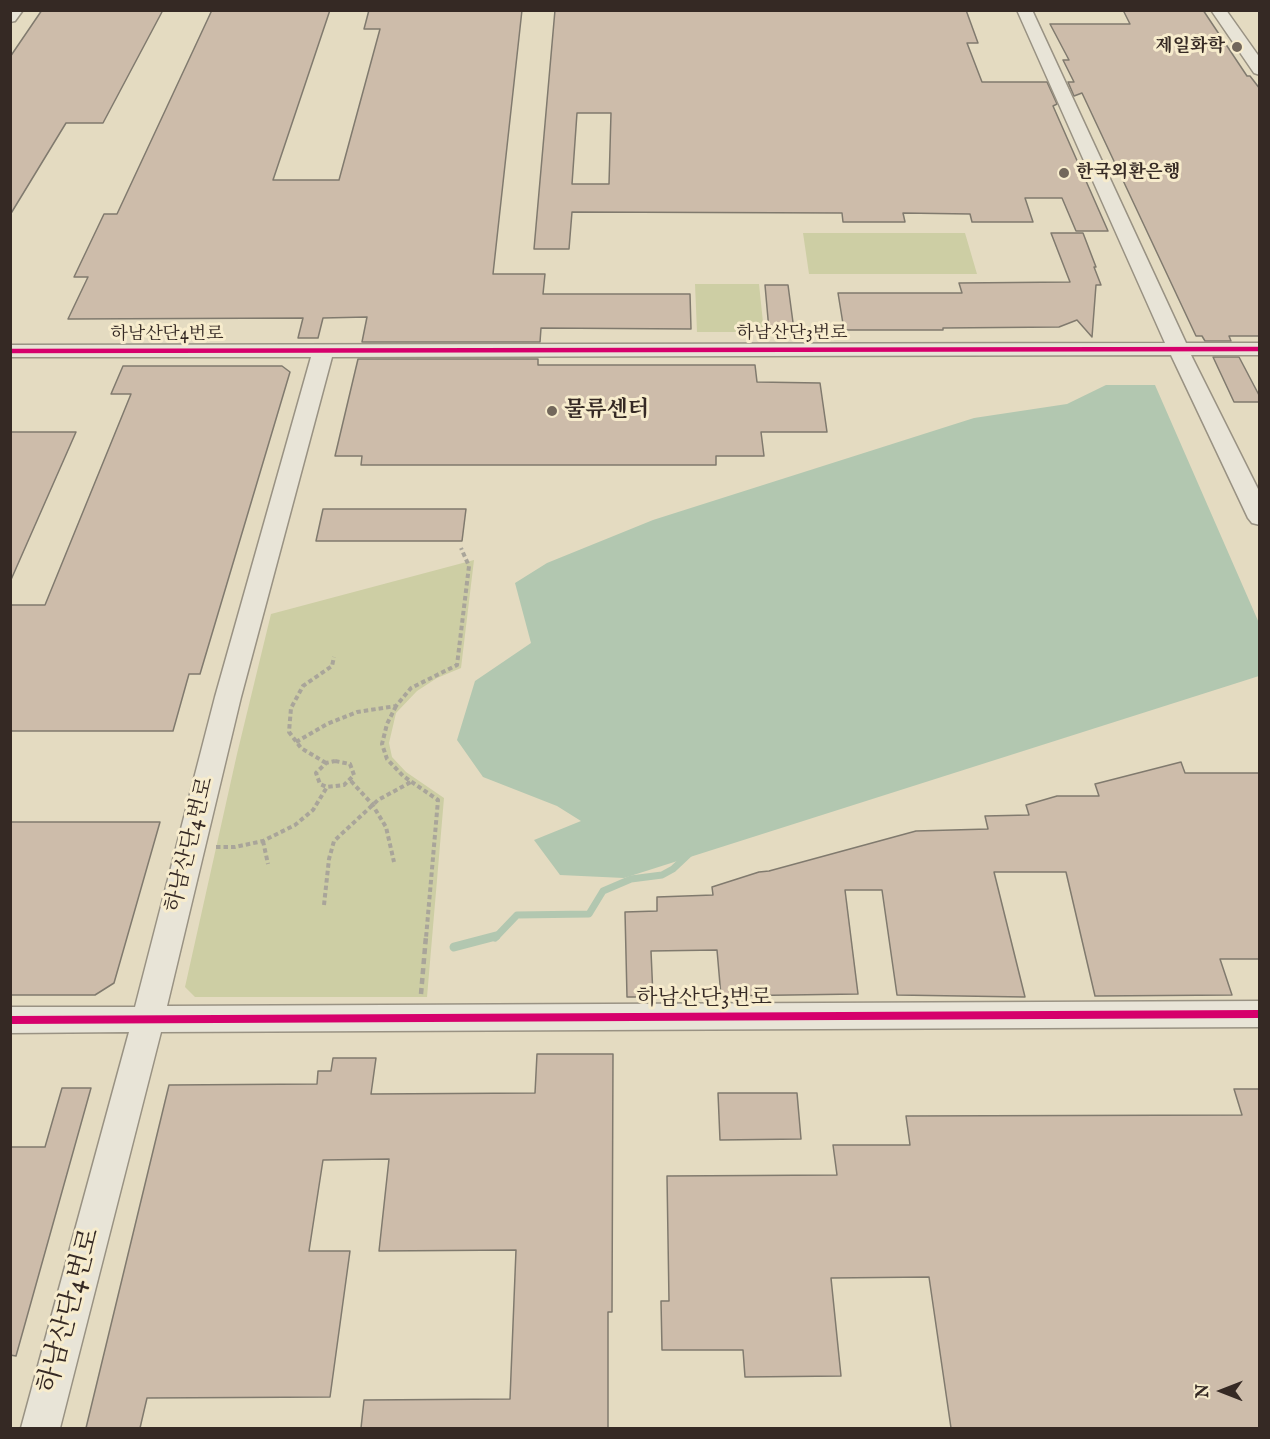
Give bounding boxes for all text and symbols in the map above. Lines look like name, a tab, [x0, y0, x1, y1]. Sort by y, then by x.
place label: 제일화학	[1155, 36, 1225, 58]
marker: 제일화학	[1230, 40, 1244, 54]
place label: 한국외환은행	[1076, 162, 1180, 184]
marker: 한국외환은행	[1057, 166, 1071, 180]
street label: 하남산단3번로	[736, 323, 848, 345]
street label: 하남산단4번로	[110, 324, 224, 346]
place label: 물류센터	[564, 398, 649, 424]
marker: 물류센터	[545, 404, 559, 418]
street label: 하남산단4번로	[161, 775, 221, 915]
street label: 하남산단3번로	[636, 986, 772, 1012]
street label: 하남산단4번로	[33, 1225, 109, 1397]
north arrow	[1192, 1361, 1252, 1421]
text: N	[1194, 1384, 1214, 1398]

